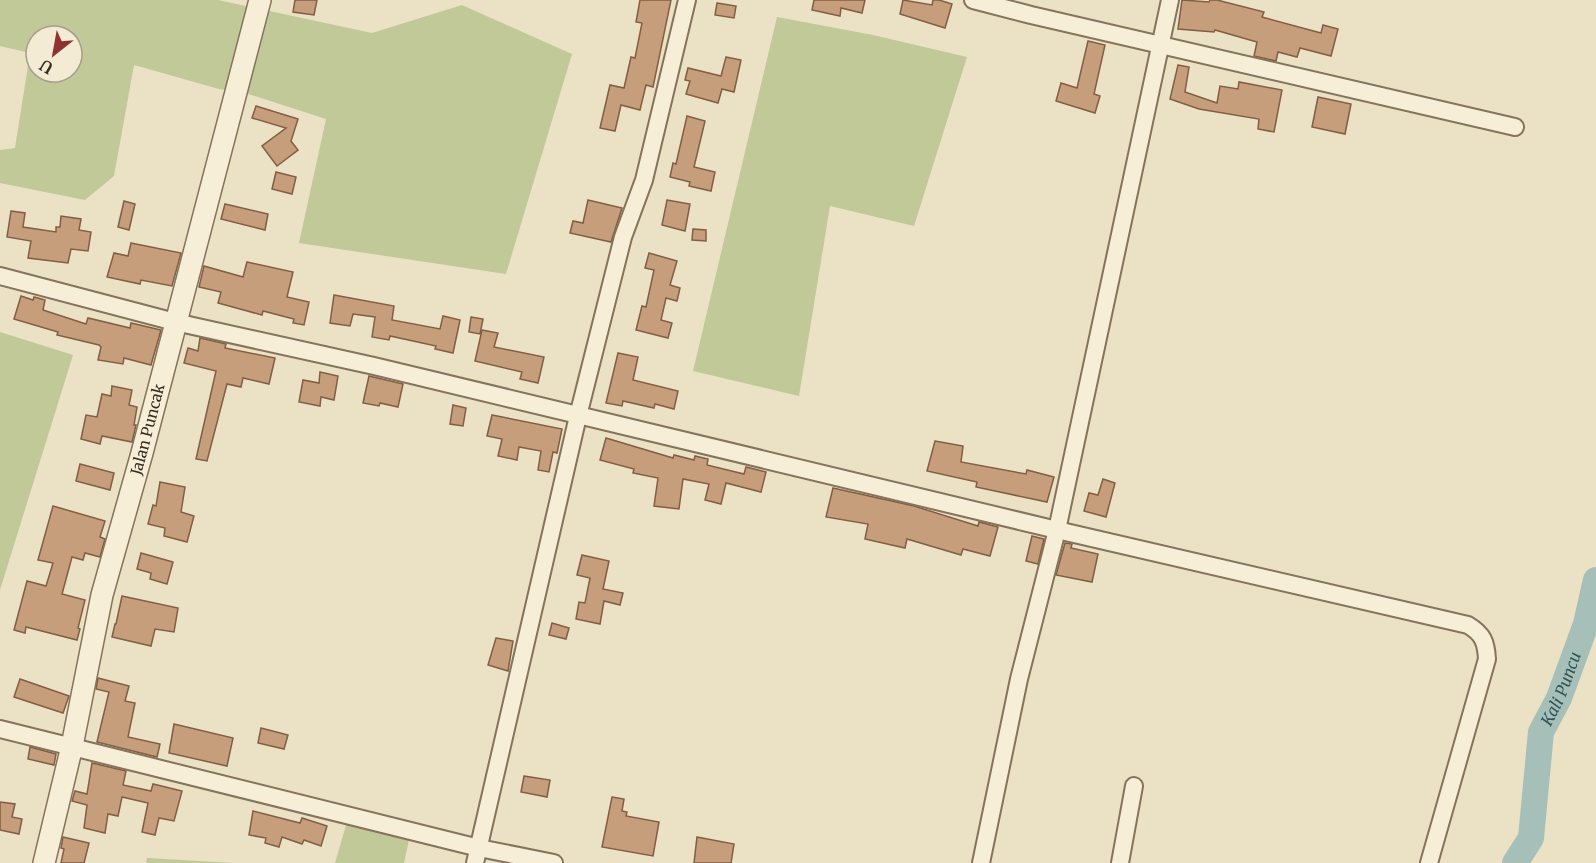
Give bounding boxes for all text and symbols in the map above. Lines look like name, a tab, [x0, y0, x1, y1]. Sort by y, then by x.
north arrow	[24, 24, 84, 84]
text: U	[36, 55, 57, 78]
street label: Jalan Puncak	[126, 381, 169, 478]
water label: Kali Puncu	[1536, 649, 1585, 730]

